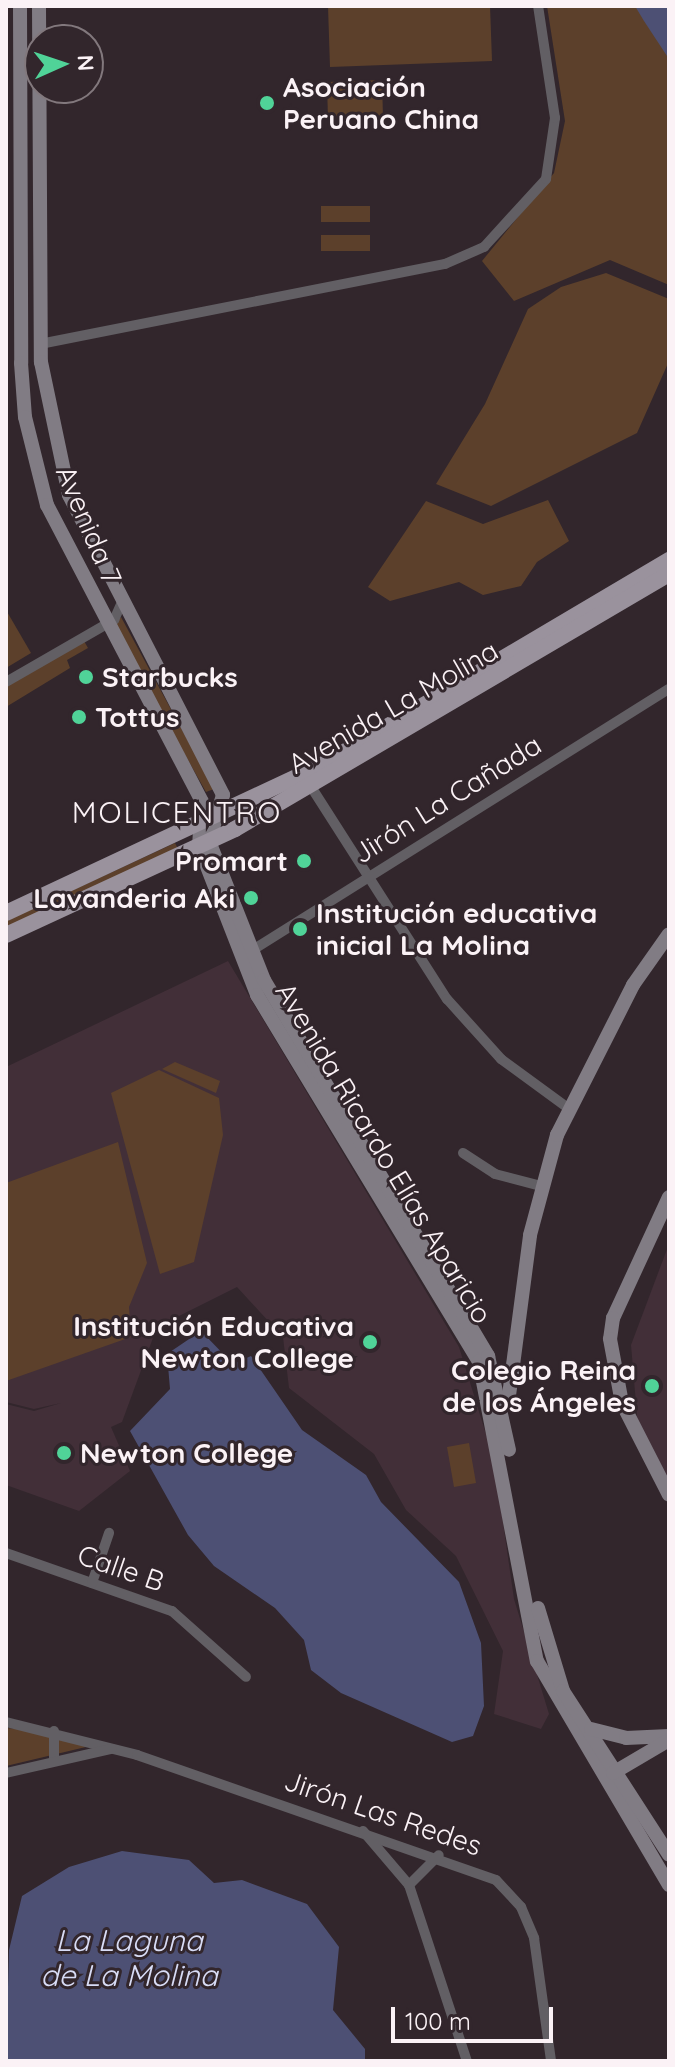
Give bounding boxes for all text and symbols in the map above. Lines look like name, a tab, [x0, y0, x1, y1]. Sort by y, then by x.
north arrow	[24, 24, 104, 104]
text: N	[72, 54, 100, 72]
place label: Asociación Peruano China	[283, 70, 479, 136]
marker: Asociación Peruano China	[258, 94, 276, 112]
street label: Avenida 7	[49, 460, 129, 590]
street label: Avenida La Molina	[282, 633, 504, 781]
place label: Starbucks	[102, 660, 238, 694]
marker: Starbucks	[77, 668, 95, 686]
place label: Tottus	[95, 700, 179, 734]
marker: Tottus	[70, 708, 88, 726]
street label: Jirón La Cañada	[347, 728, 547, 870]
district label: MOLICENTRO	[72, 794, 282, 830]
place label: Promart	[175, 844, 288, 878]
marker: Promart	[295, 852, 313, 870]
place label: Lavanderia Aki	[33, 881, 235, 915]
marker: Lavanderia Aki	[242, 889, 260, 907]
place label: Institución educativa inicial La Molina	[316, 896, 597, 962]
marker: Institución educativa inicial La Molina	[291, 920, 309, 938]
street label: Avenida Ricardo Elías Aparicio	[269, 976, 499, 1330]
place label: Institución Educativa Newton College	[73, 1309, 354, 1375]
marker: Institución Educativa Newton College	[361, 1333, 379, 1351]
place label: Colegio Reina de los Ángeles	[442, 1353, 636, 1419]
marker: Colegio Reina de los Ángeles	[643, 1377, 661, 1395]
place label: Newton College	[80, 1436, 293, 1470]
marker: Newton College	[55, 1444, 73, 1462]
street label: Calle B	[73, 1538, 169, 1598]
street label: Jirón Las Redes	[280, 1763, 486, 1863]
water label: La Laguna de La Molina	[40, 1922, 218, 1992]
scale bar	[395, 1991, 557, 2041]
text: 100 m	[405, 2006, 471, 2036]

